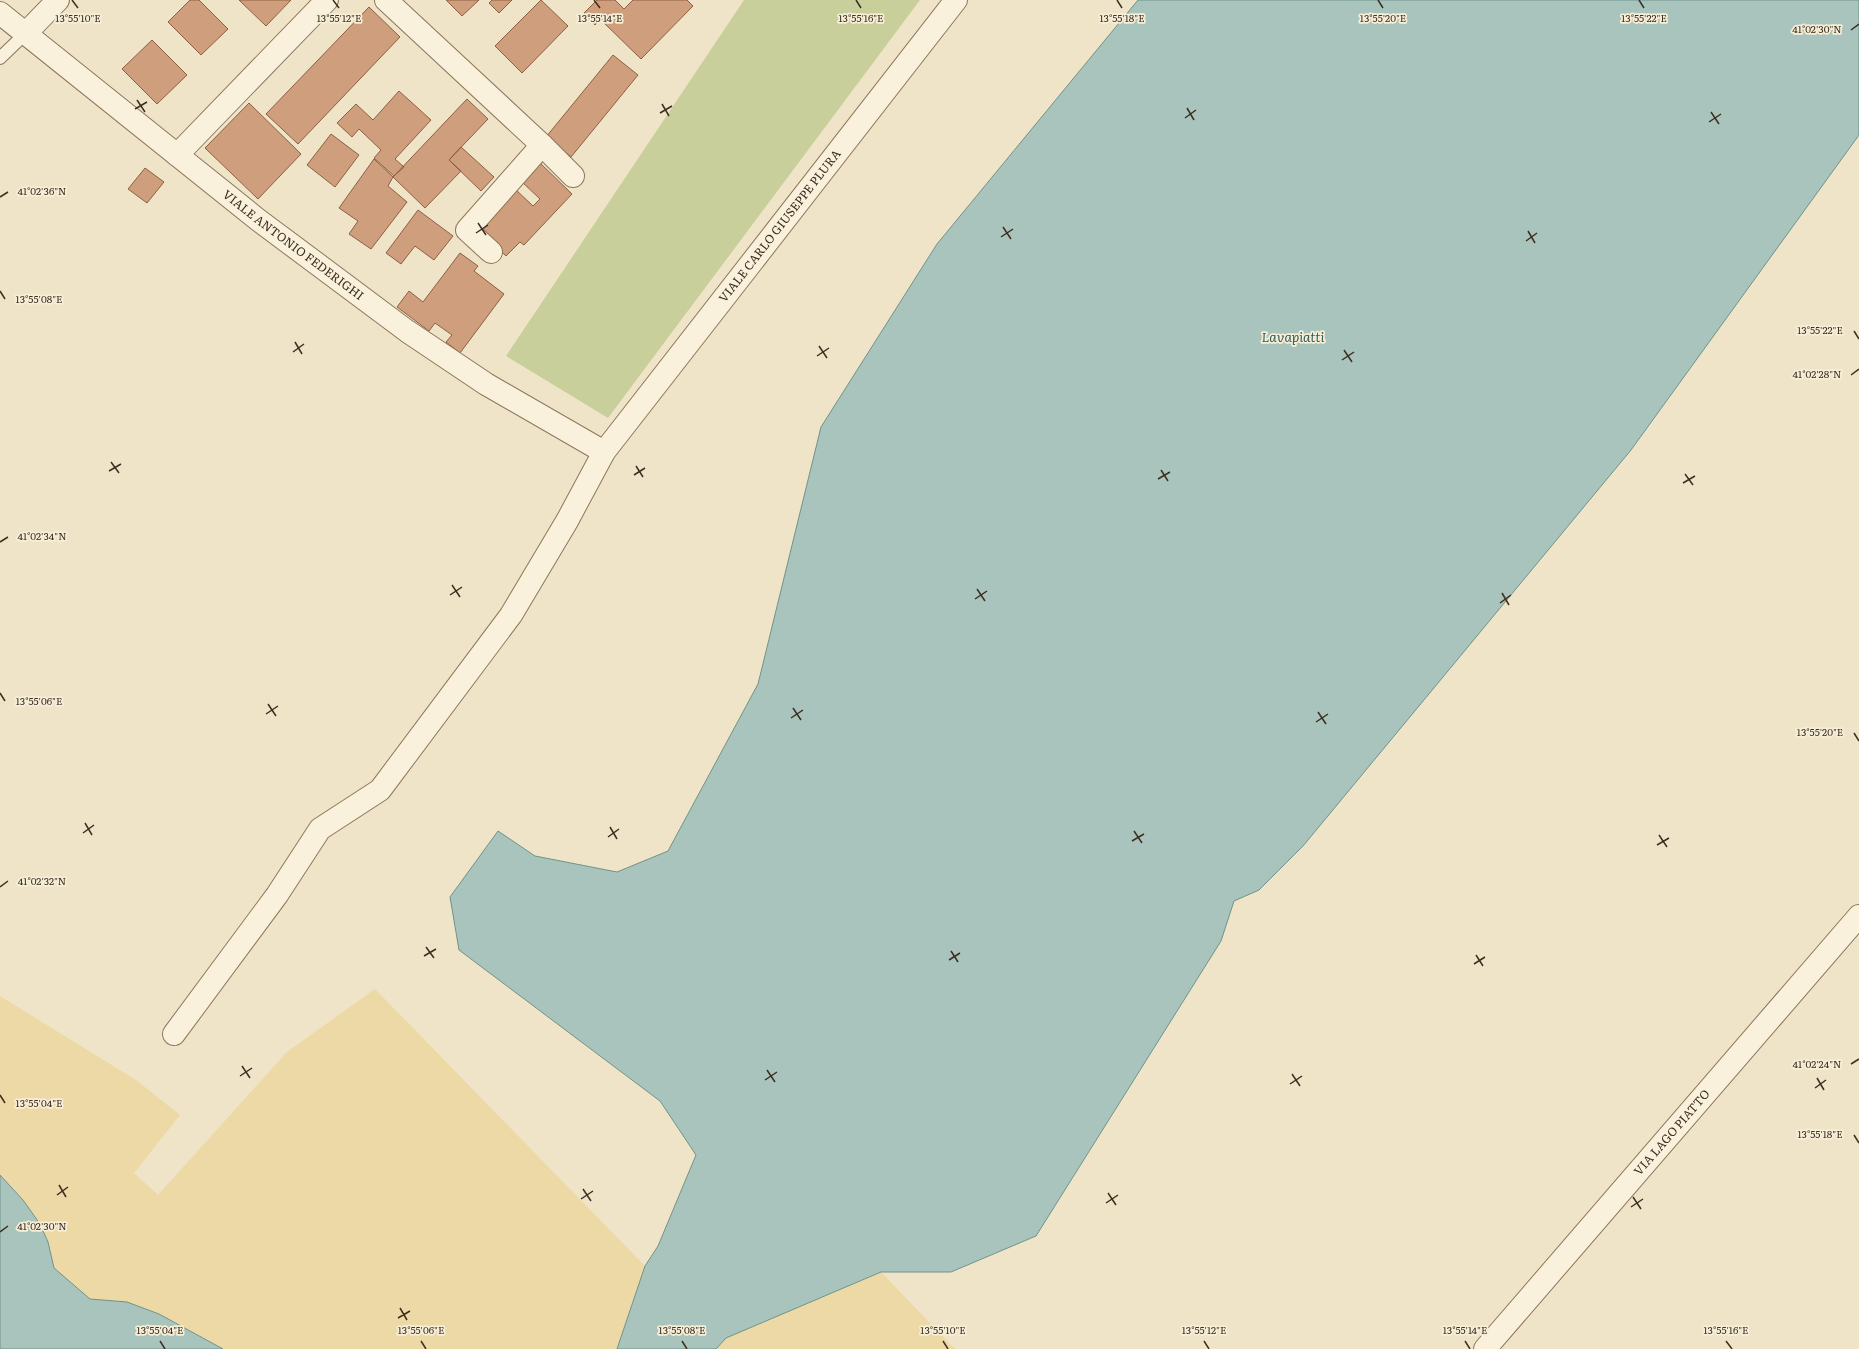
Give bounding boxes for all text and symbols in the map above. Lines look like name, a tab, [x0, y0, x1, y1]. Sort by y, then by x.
text: 13°55'10"E	[55, 10, 101, 25]
text: 13°55'12"E	[317, 10, 361, 25]
text: 13°55'14"E	[578, 10, 622, 25]
text: 13°55'16"E	[839, 10, 883, 25]
text: 13°55'18"E	[1099, 10, 1145, 25]
text: 13°55'20"E	[1360, 10, 1406, 25]
text: 13°55'22"E	[1621, 10, 1667, 25]
text: 41°02'30"N	[1792, 21, 1842, 36]
street label: VIALE CARLO GIUSEPPE PLURA	[714, 145, 845, 306]
text: 41°02'36"N	[18, 183, 66, 198]
street label: VIALE ANTONIO FEDERIGHI	[219, 185, 368, 304]
text: 13°55'08"E	[16, 291, 62, 306]
text: 13°55'22"E	[1797, 322, 1843, 337]
water label: Lavapiatti	[1262, 327, 1324, 346]
text: 41°02'28"N	[1793, 366, 1841, 381]
text: 41°02'34"N	[17, 528, 67, 543]
text: 13°55'06"E	[16, 693, 62, 708]
text: 13°55'20"E	[1797, 724, 1843, 739]
text: 41°02'32"N	[18, 873, 66, 888]
text: 41°02'24"N	[1793, 1056, 1841, 1071]
street label: VIA LAGO PIATTO	[1629, 1085, 1713, 1179]
text: 13°55'04"E	[16, 1095, 62, 1110]
text: 13°55'18"E	[1797, 1126, 1843, 1141]
text: 41°02'30"N	[17, 1218, 67, 1233]
text: 13°55'04"E	[137, 1322, 183, 1337]
text: 13°55'06"E	[398, 1322, 444, 1337]
text: 13°55'08"E	[659, 1322, 705, 1337]
text: 13°55'10"E	[920, 1322, 966, 1337]
text: 13°55'12"E	[1182, 1322, 1226, 1337]
text: 13°55'14"E	[1443, 1322, 1487, 1337]
text: 13°55'16"E	[1704, 1322, 1748, 1337]

